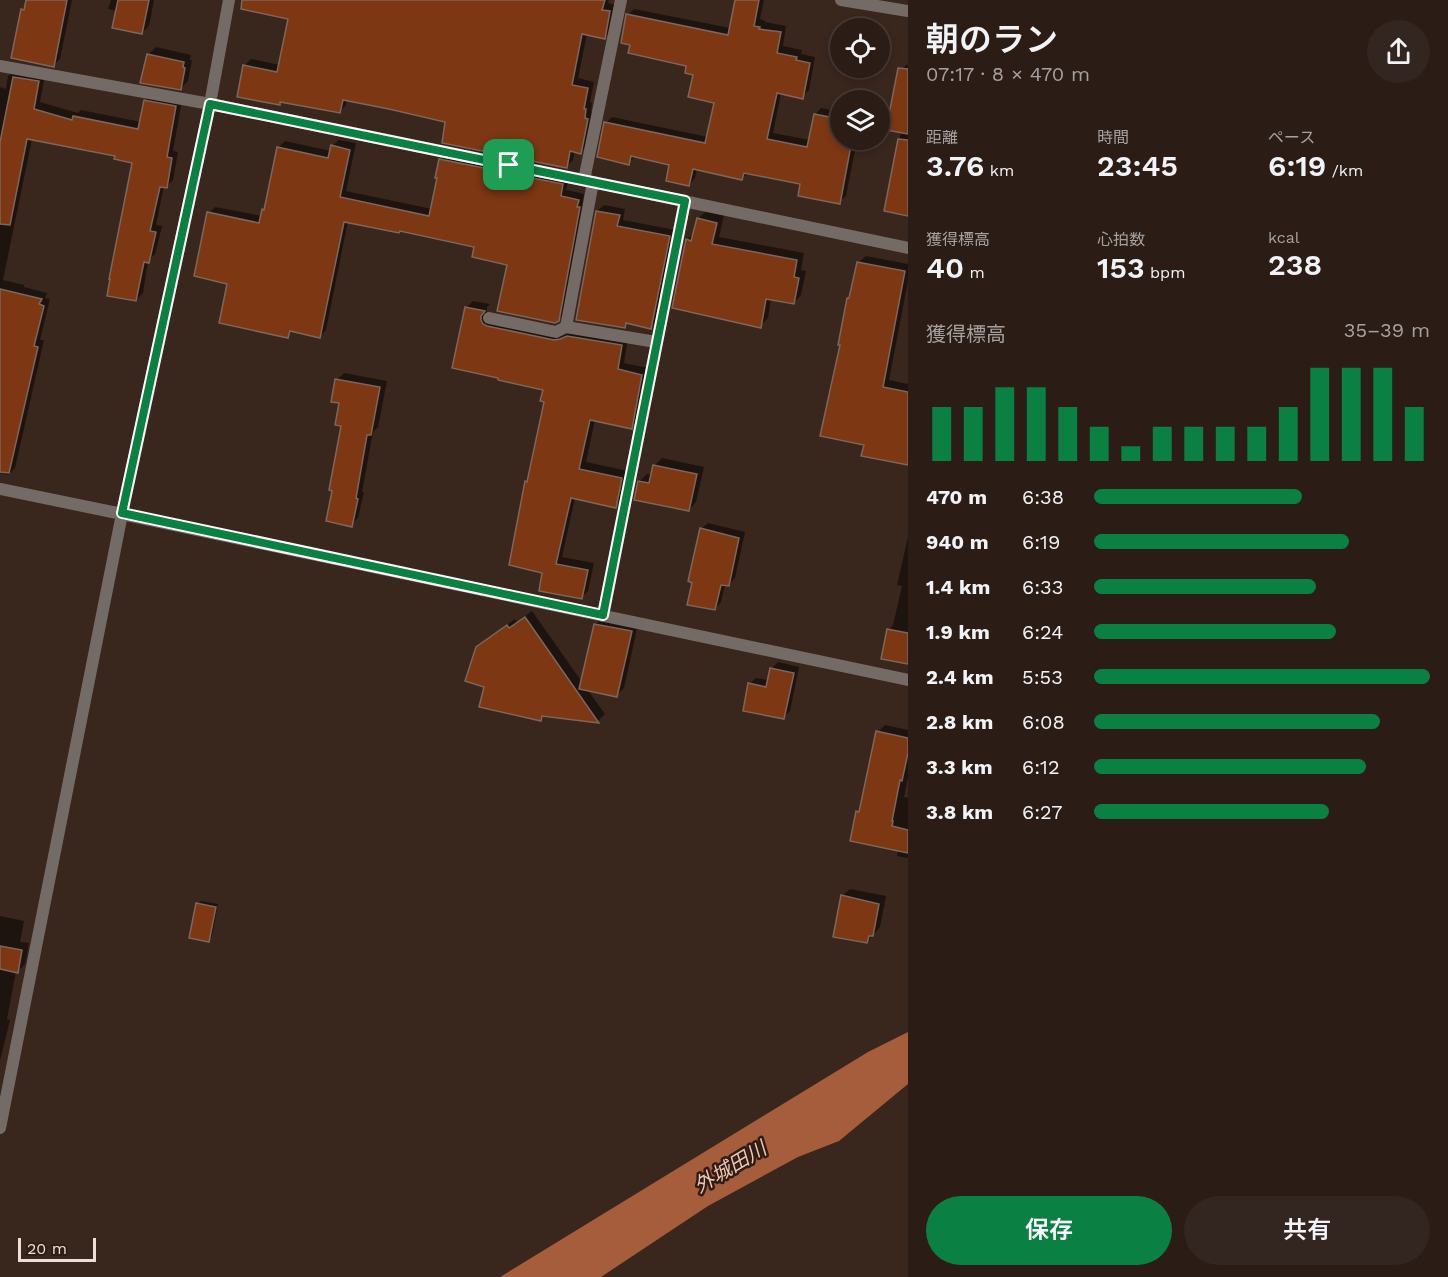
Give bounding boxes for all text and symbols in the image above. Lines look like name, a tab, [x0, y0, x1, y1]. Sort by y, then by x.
map controls	[830, 18, 890, 150]
button: locate	[830, 18, 890, 78]
text: 朝のラン	[926, 20, 1058, 59]
button: share	[1367, 20, 1430, 83]
text: 07:17 · 8 × 470 m	[926, 62, 1090, 86]
button: layers	[830, 90, 890, 150]
text: 距離	[926, 128, 958, 147]
text: 時間	[1097, 128, 1129, 147]
text: ペース	[1268, 128, 1315, 147]
pin	[483, 139, 534, 190]
icon: arrive	[492, 148, 525, 181]
text: 3.76	[926, 148, 984, 183]
text: 23:45	[1097, 148, 1178, 183]
text: 6:19	[1268, 148, 1326, 183]
text: km	[984, 161, 1014, 180]
text: /km	[1326, 161, 1363, 180]
text: kcal	[1268, 228, 1300, 247]
text: 獲得標高	[926, 230, 990, 249]
text: 心拍数	[1097, 230, 1145, 249]
text: 238	[1268, 247, 1322, 282]
text: 40	[926, 250, 964, 285]
text: 153	[1097, 250, 1145, 285]
text: m	[964, 263, 985, 282]
text: bpm	[1145, 263, 1185, 282]
text: 35–39 m	[1344, 318, 1430, 342]
text: 獲得標高	[926, 322, 1006, 346]
text: 470 m	[926, 485, 987, 509]
text: 6:38	[1022, 485, 1064, 509]
text: 940 m	[926, 530, 989, 554]
text: 6:19	[1022, 530, 1060, 554]
text: 1.4 km	[926, 575, 990, 599]
text: 6:33	[1022, 575, 1063, 599]
text: 1.9 km	[926, 620, 990, 644]
text: 6:24	[1022, 620, 1063, 644]
text: 2.4 km	[926, 665, 994, 689]
text: 5:53	[1022, 665, 1063, 689]
text: 2.8 km	[926, 710, 993, 734]
text: 6:08	[1022, 710, 1065, 734]
text: 3.3 km	[926, 755, 993, 779]
text: 6:12	[1022, 755, 1060, 779]
text: 3.8 km	[926, 800, 993, 824]
text: 6:27	[1022, 800, 1063, 824]
water label: 外城田川	[690, 1135, 772, 1198]
button: 保存	[926, 1196, 1172, 1265]
button: 共有	[1184, 1196, 1430, 1265]
scale bar	[18, 1235, 96, 1262]
text: 20 m	[27, 1239, 67, 1258]

